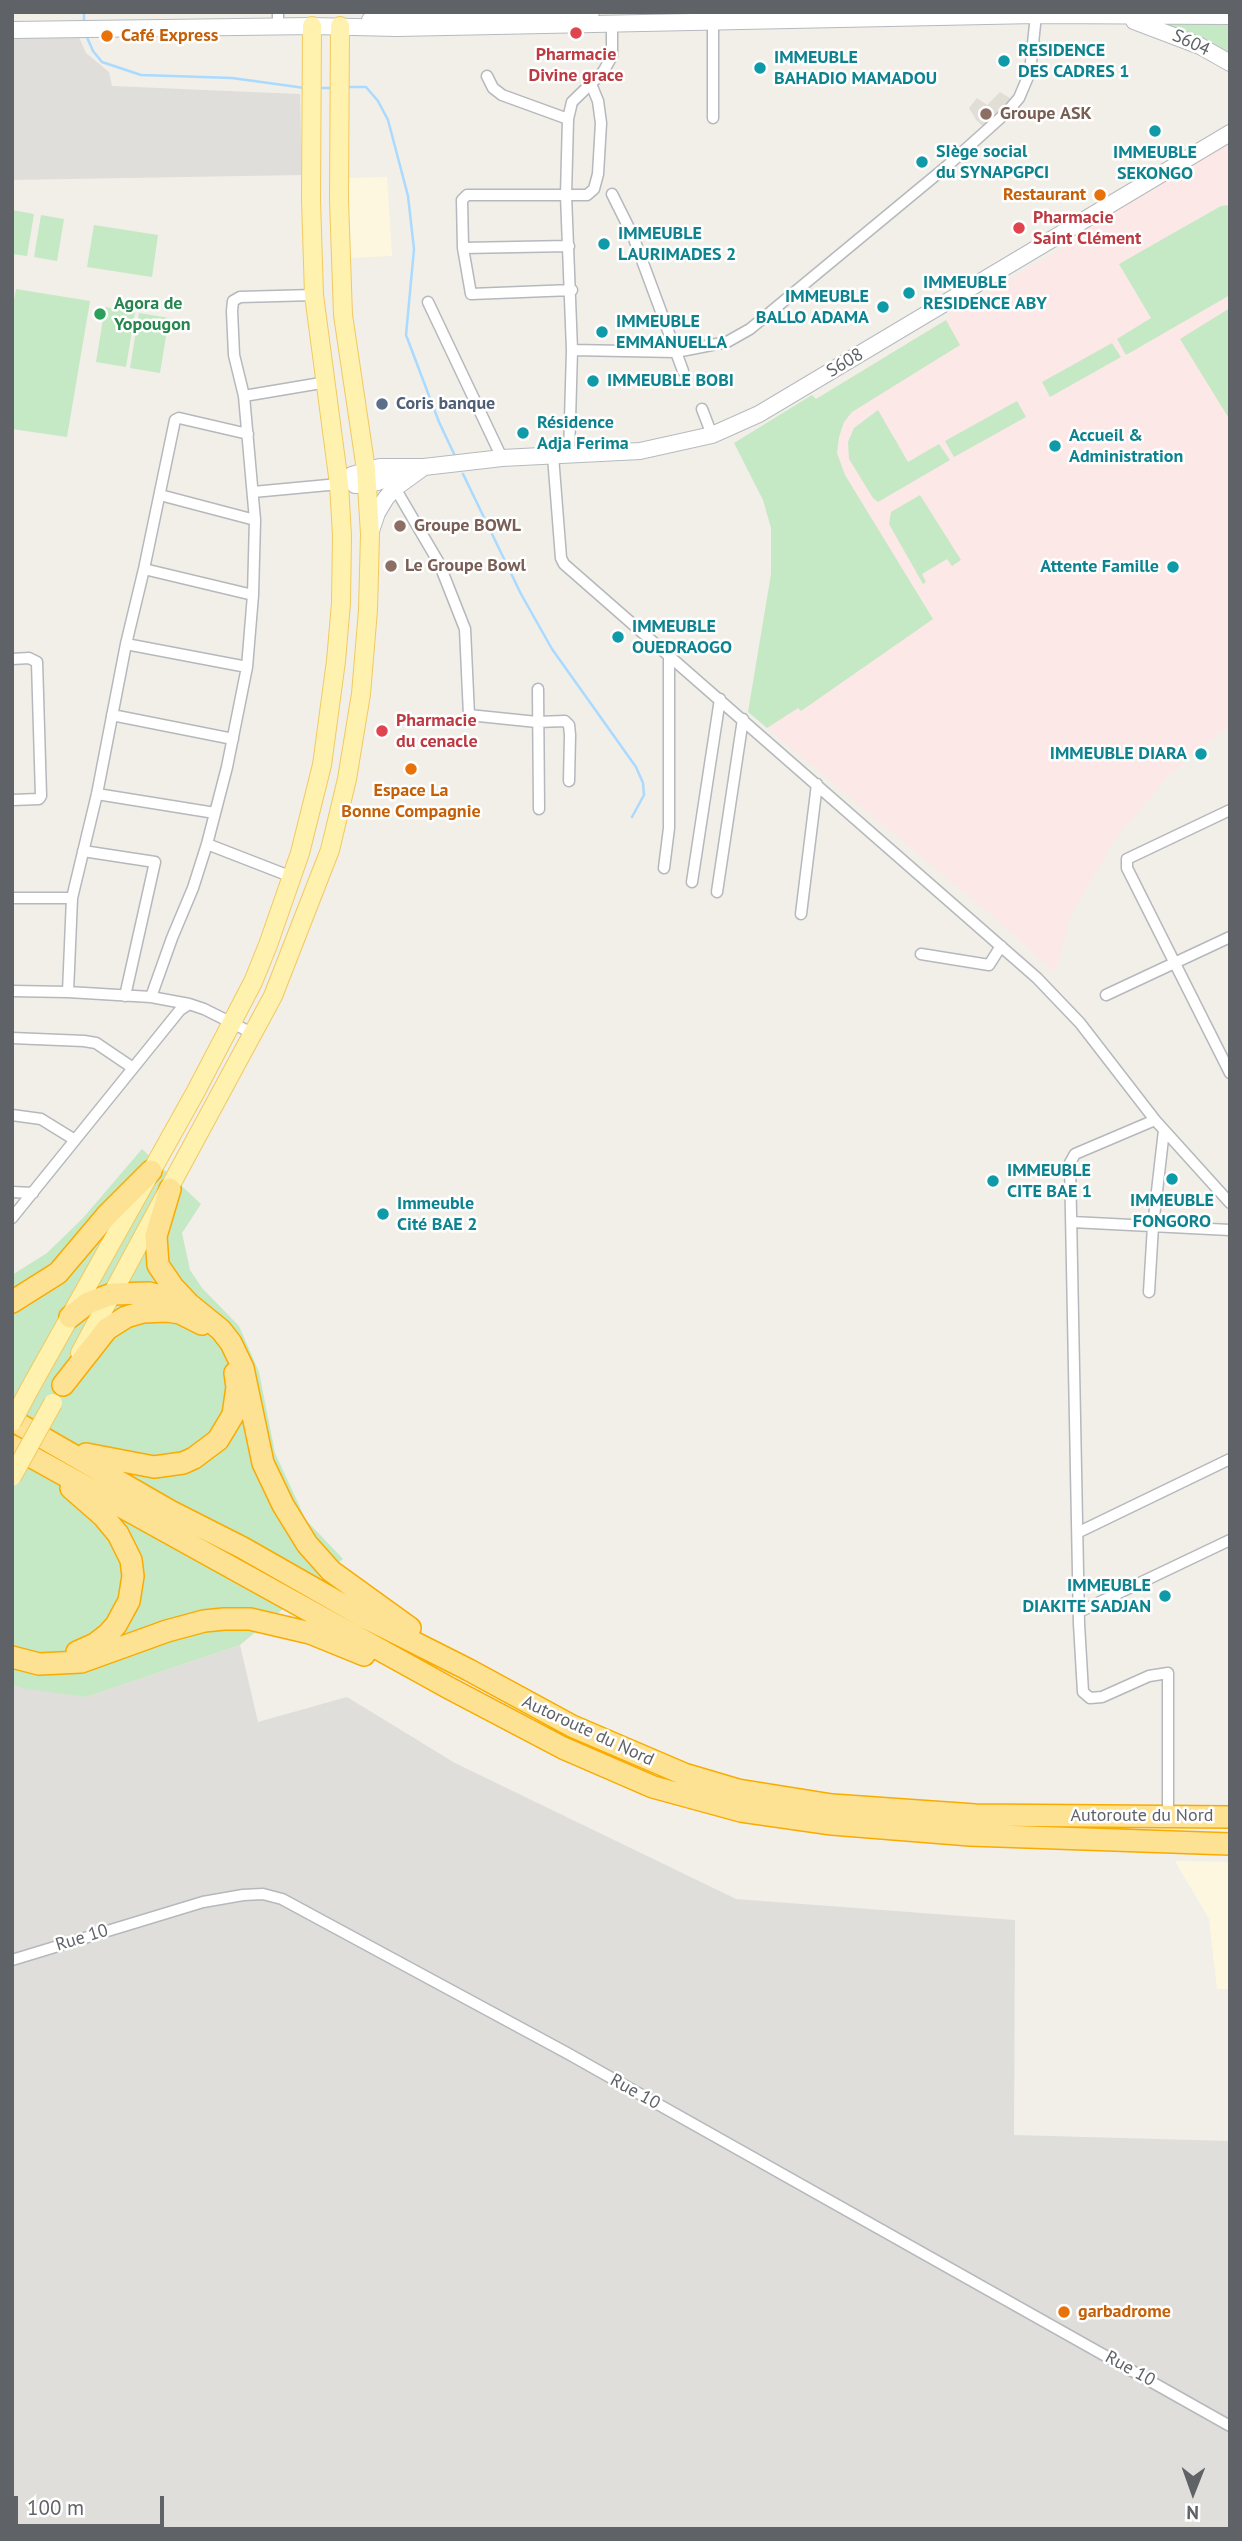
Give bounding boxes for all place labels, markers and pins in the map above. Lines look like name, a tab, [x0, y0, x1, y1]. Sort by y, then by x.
place label: Café Express	[121, 25, 218, 47]
marker: Pharmacie Divine grace	[568, 25, 584, 41]
marker: Café Express	[99, 28, 115, 44]
place label: RESIDENCE DES CADRES 1	[1018, 40, 1129, 82]
place label: Pharmacie Divine grace	[529, 44, 623, 86]
place label: IMMEUBLE BAHADIO MAMADOU	[774, 47, 937, 90]
marker: RESIDENCE DES CADRES 1	[996, 53, 1012, 69]
marker: IMMEUBLE BAHADIO MAMADOU	[752, 60, 768, 76]
place label: Groupe ASK	[1000, 103, 1092, 125]
marker: Groupe ASK	[978, 106, 994, 122]
marker: IMMEUBLE SEKONGO	[1147, 123, 1163, 139]
place label: SIège social du SYNAPGPCI	[936, 141, 1049, 184]
place label: IMMEUBLE SEKONGO	[1113, 142, 1197, 184]
marker: SIège social du SYNAPGPCI	[914, 154, 930, 170]
place label: Restaurant	[1003, 184, 1086, 206]
marker: Restaurant	[1092, 187, 1108, 203]
place label: Pharmacie Saint Clément	[1033, 207, 1141, 249]
marker: Pharmacie Saint Clément	[1011, 220, 1027, 236]
place label: IMMEUBLE LAURIMADES 2	[618, 223, 736, 266]
marker: IMMEUBLE LAURIMADES 2	[596, 236, 612, 252]
place label: IMMEUBLE RESIDENCE ABY	[923, 272, 1047, 314]
marker: IMMEUBLE RESIDENCE ABY	[901, 285, 917, 301]
place label: IMMEUBLE BALLO ADAMA	[756, 286, 869, 328]
place label: Agora de Yopougon	[114, 293, 191, 336]
marker: IMMEUBLE BALLO ADAMA	[875, 299, 891, 315]
marker: Agora de Yopougon	[92, 306, 108, 322]
place label: IMMEUBLE EMMANUELLA	[616, 311, 727, 354]
marker: IMMEUBLE EMMANUELLA	[594, 324, 610, 340]
place label: IMMEUBLE BOBI	[607, 370, 734, 392]
marker: IMMEUBLE BOBI	[585, 373, 601, 389]
place label: Coris banque	[396, 393, 495, 415]
marker: Coris banque	[374, 396, 390, 412]
place label: Résidence Adja Ferima	[537, 412, 629, 454]
marker: Résidence Adja Ferima	[515, 425, 531, 441]
place label: Accueil & Administration	[1069, 425, 1183, 467]
marker: Accueil & Administration	[1047, 438, 1063, 454]
place label: Groupe BOWL	[414, 515, 521, 537]
marker: Groupe BOWL	[392, 518, 408, 534]
place label: Le Groupe Bowl	[405, 555, 526, 577]
place label: Attente Famille	[1040, 556, 1159, 578]
marker: Le Groupe Bowl	[383, 558, 399, 574]
marker: Attente Famille	[1165, 559, 1181, 575]
place label: IMMEUBLE OUEDRAOGO	[632, 616, 732, 658]
marker: IMMEUBLE OUEDRAOGO	[610, 629, 626, 645]
place label: Pharmacie du cenacle	[396, 710, 478, 752]
marker: Pharmacie du cenacle	[374, 723, 390, 739]
place label: IMMEUBLE DIARA	[1050, 743, 1187, 765]
marker: IMMEUBLE DIARA	[1193, 746, 1209, 762]
marker: Espace La Bonne Compagnie	[403, 761, 419, 777]
place label: Espace La Bonne Compagnie	[341, 780, 481, 822]
place label: IMMEUBLE CITE BAE 1	[1007, 1160, 1092, 1202]
marker: IMMEUBLE FONGORO	[1164, 1171, 1180, 1187]
marker: IMMEUBLE CITE BAE 1	[985, 1173, 1001, 1189]
place label: IMMEUBLE FONGORO	[1130, 1190, 1214, 1232]
place label: Immeuble Cité BAE 2	[397, 1193, 477, 1236]
marker: Immeuble Cité BAE 2	[375, 1206, 391, 1222]
place label: IMMEUBLE DIAKITE SADJAN	[1022, 1575, 1151, 1618]
marker: IMMEUBLE DIAKITE SADJAN	[1157, 1588, 1173, 1604]
place label: garbadrome	[1078, 2301, 1171, 2323]
marker: garbadrome	[1056, 2304, 1072, 2320]

